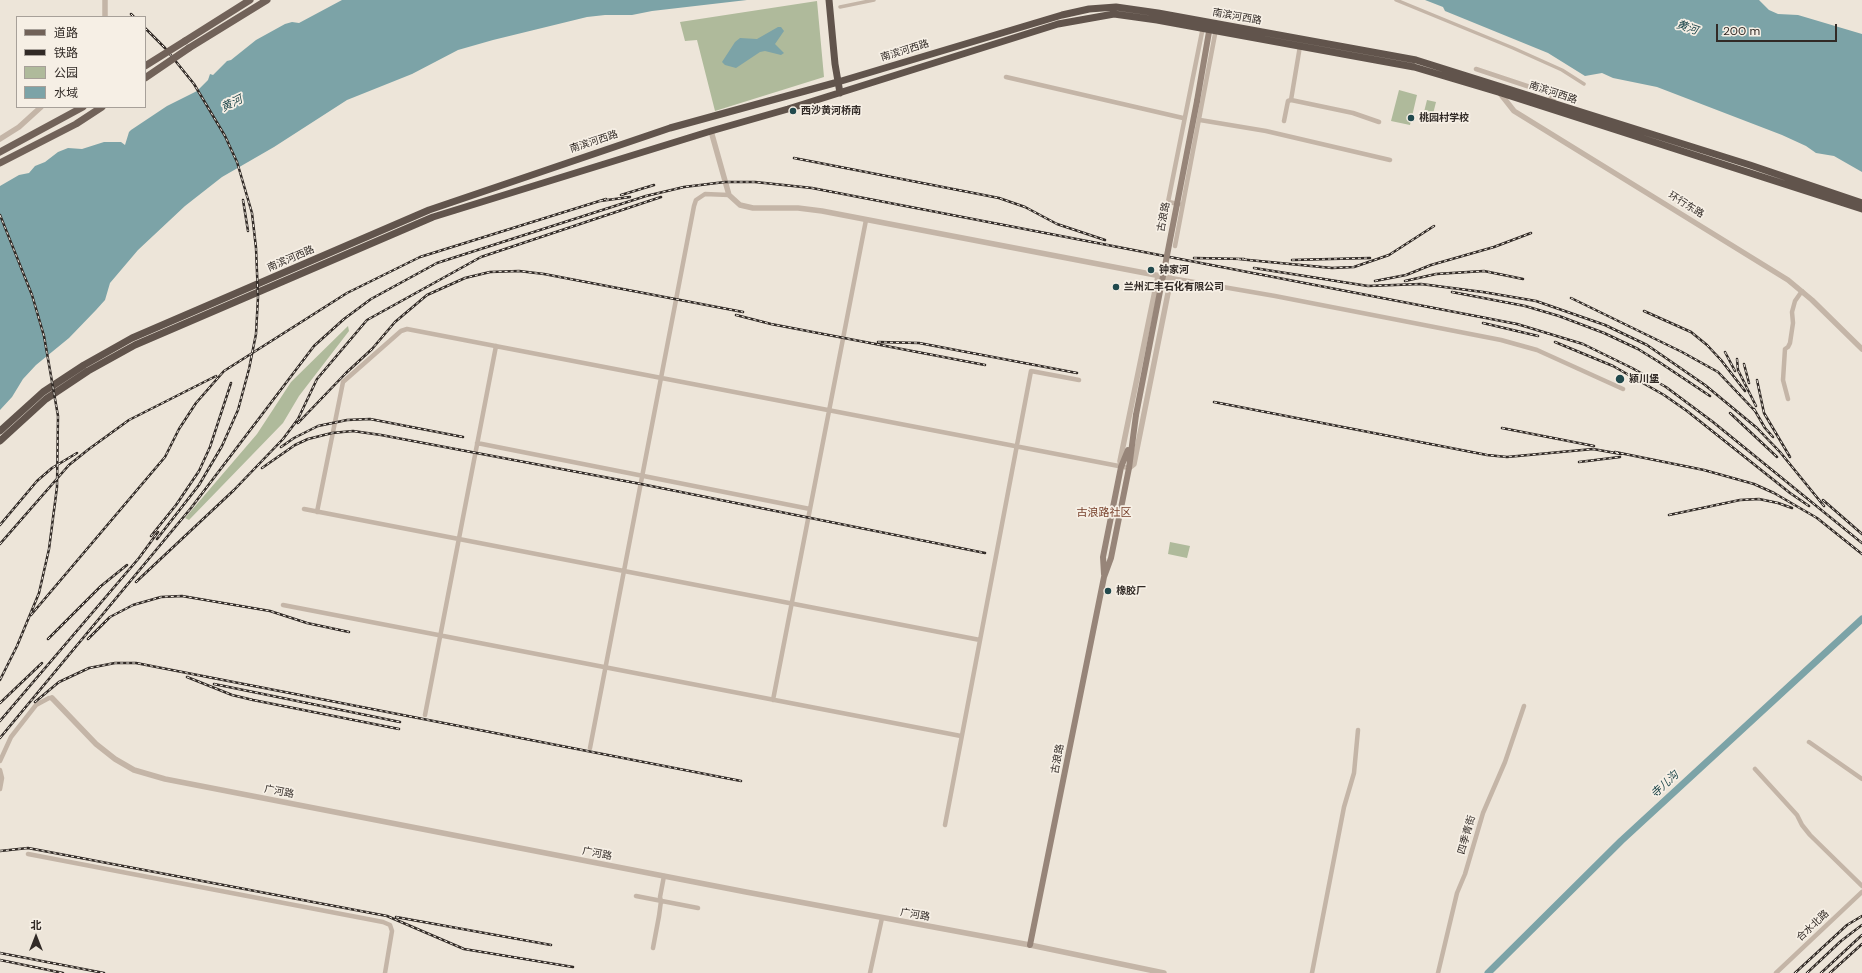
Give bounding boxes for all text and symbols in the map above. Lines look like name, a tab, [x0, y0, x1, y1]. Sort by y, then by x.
street label: 南滨河西路	[1211, 7, 1263, 27]
legend	[16, 16, 146, 108]
scale bar	[1718, 16, 1839, 42]
water label: 黄河	[1674, 18, 1700, 38]
text: 200 m	[1723, 23, 1760, 39]
text: 道路	[54, 25, 78, 41]
street label: 南滨河西路	[879, 38, 931, 64]
text: 铁路	[54, 45, 78, 61]
text: 公园	[54, 65, 78, 81]
street label: 南滨河西路	[1527, 80, 1579, 106]
text: 水域	[54, 85, 78, 101]
water label: 黄河	[219, 93, 245, 115]
place label: 西沙黄河桥南	[801, 105, 861, 117]
marker: 西沙黄河桥南	[788, 106, 798, 116]
place label: 桃园村学校	[1419, 112, 1469, 124]
marker: 桃园村学校	[1406, 113, 1416, 123]
street label: 南滨河西路	[568, 129, 620, 155]
street label: 环行东路	[1666, 189, 1706, 221]
street label: 古浪路	[1155, 201, 1173, 233]
street label: 南滨河西路	[266, 244, 316, 274]
place label: 钟家河	[1159, 264, 1189, 276]
marker: 钟家河	[1146, 265, 1156, 275]
place label: 兰州汇丰石化有限公司	[1124, 281, 1224, 293]
marker: 兰州汇丰石化有限公司	[1111, 282, 1121, 292]
marker: 颍川堡	[1614, 373, 1626, 385]
place label: 颍川堡	[1629, 373, 1659, 385]
district label: 古浪路社区	[1077, 506, 1131, 520]
place label: 橡胶厂	[1116, 585, 1146, 597]
marker: 橡胶厂	[1103, 586, 1113, 596]
street label: 古浪路	[1049, 743, 1067, 775]
water label: 寺儿沟	[1648, 769, 1682, 801]
street label: 广河路	[263, 783, 295, 801]
street label: 四季青街	[1456, 814, 1478, 856]
street label: 广河路	[581, 845, 613, 863]
street label: 广河路	[899, 906, 931, 924]
street label: 合水北路	[1794, 908, 1832, 944]
north arrow	[16, 917, 56, 957]
text: 北	[31, 918, 42, 932]

